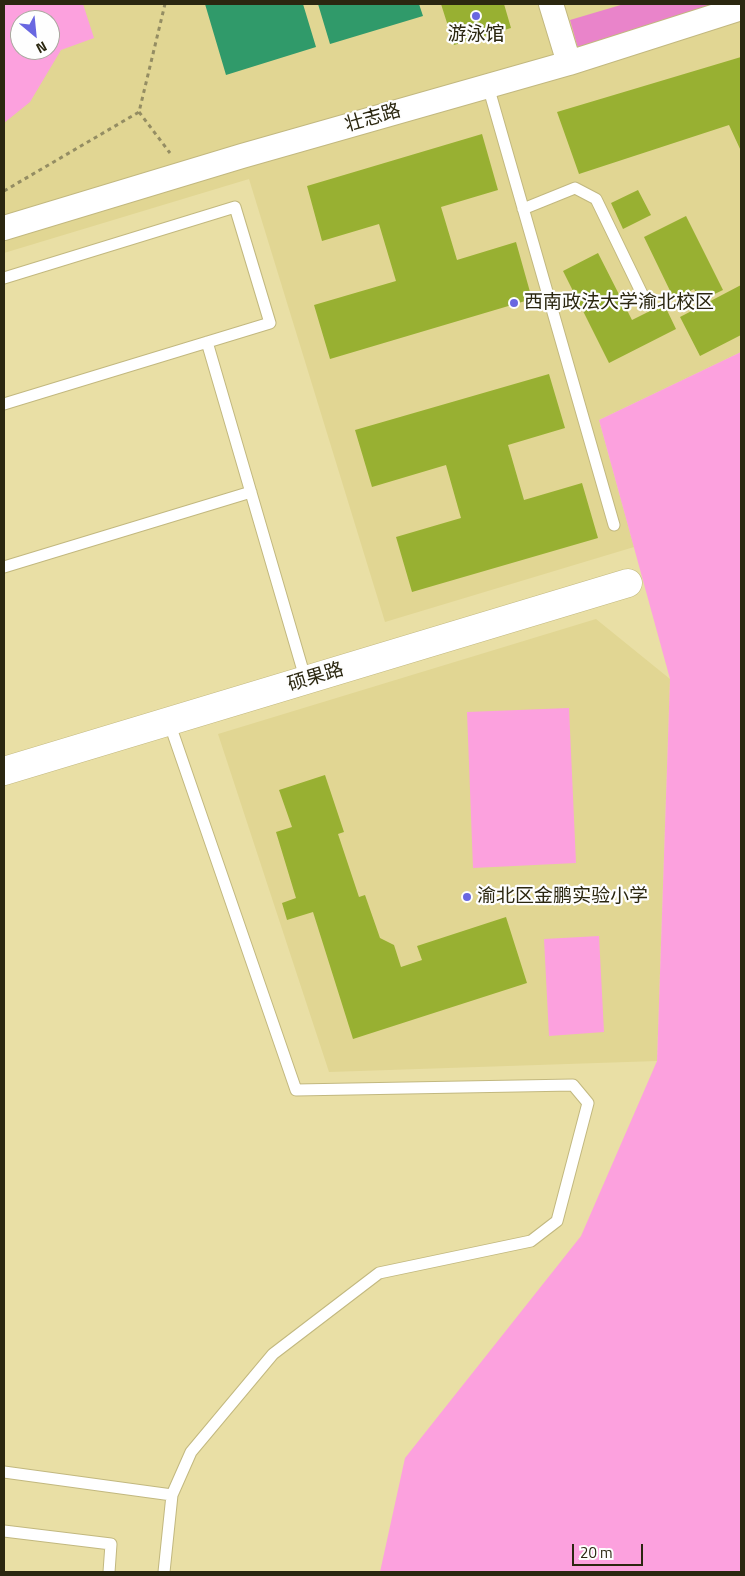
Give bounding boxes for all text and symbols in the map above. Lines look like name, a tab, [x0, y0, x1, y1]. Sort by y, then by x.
north arrow	[10, 10, 60, 60]
marker: 游泳馆	[470, 10, 482, 22]
place label: 游泳馆	[448, 24, 504, 46]
text: N	[33, 36, 51, 59]
street label: 壮志路	[342, 100, 404, 138]
place label: 西南政法大学渝北校区	[524, 292, 714, 314]
marker: 西南政法大学渝北校区	[508, 297, 520, 309]
street label: 硕果路	[285, 659, 347, 697]
place label: 渝北区金鹏实验小学	[477, 886, 648, 908]
marker: 渝北区金鹏实验小学	[461, 891, 473, 903]
scale bar	[575, 1534, 646, 1566]
text: 20 m	[580, 1541, 613, 1564]

